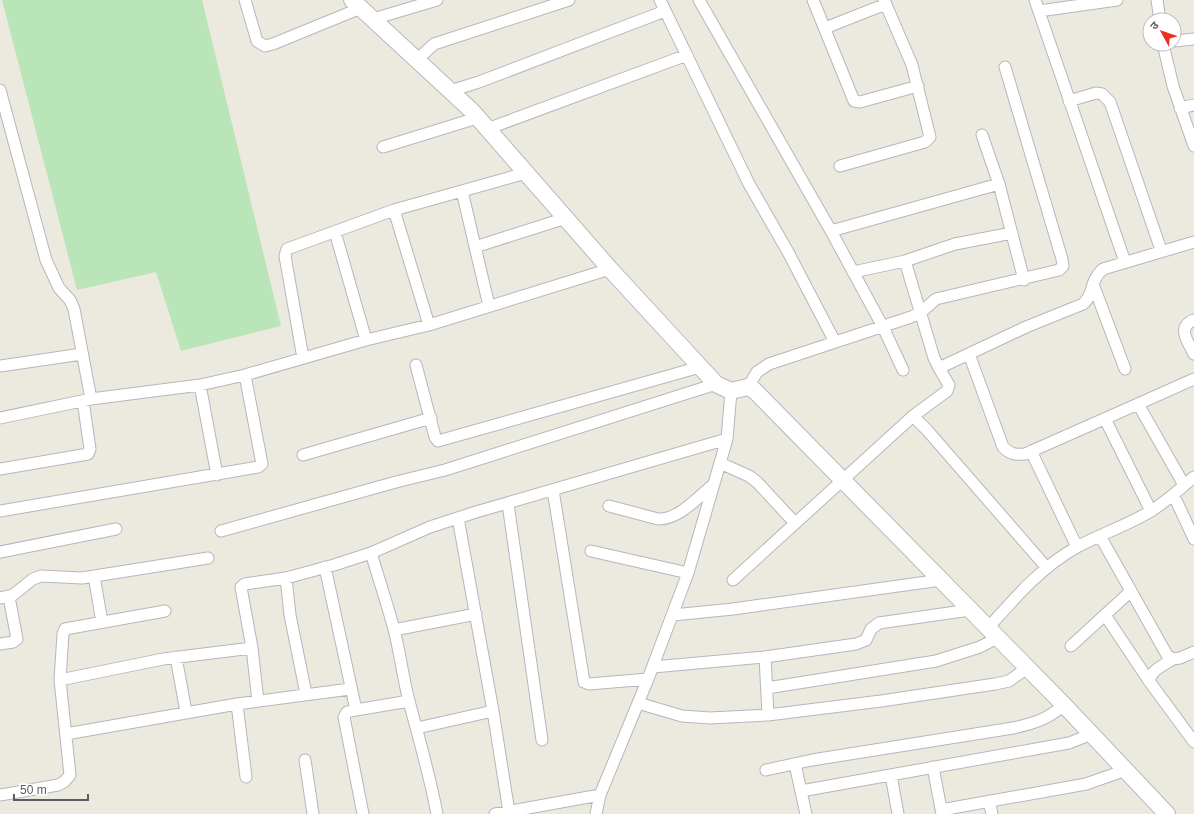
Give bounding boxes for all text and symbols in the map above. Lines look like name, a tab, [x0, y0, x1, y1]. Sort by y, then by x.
north arrow	[1142, 12, 1182, 52]
text: उ	[1148, 19, 1161, 32]
scale bar	[14, 776, 88, 802]
text: 50 m	[20, 783, 47, 797]

